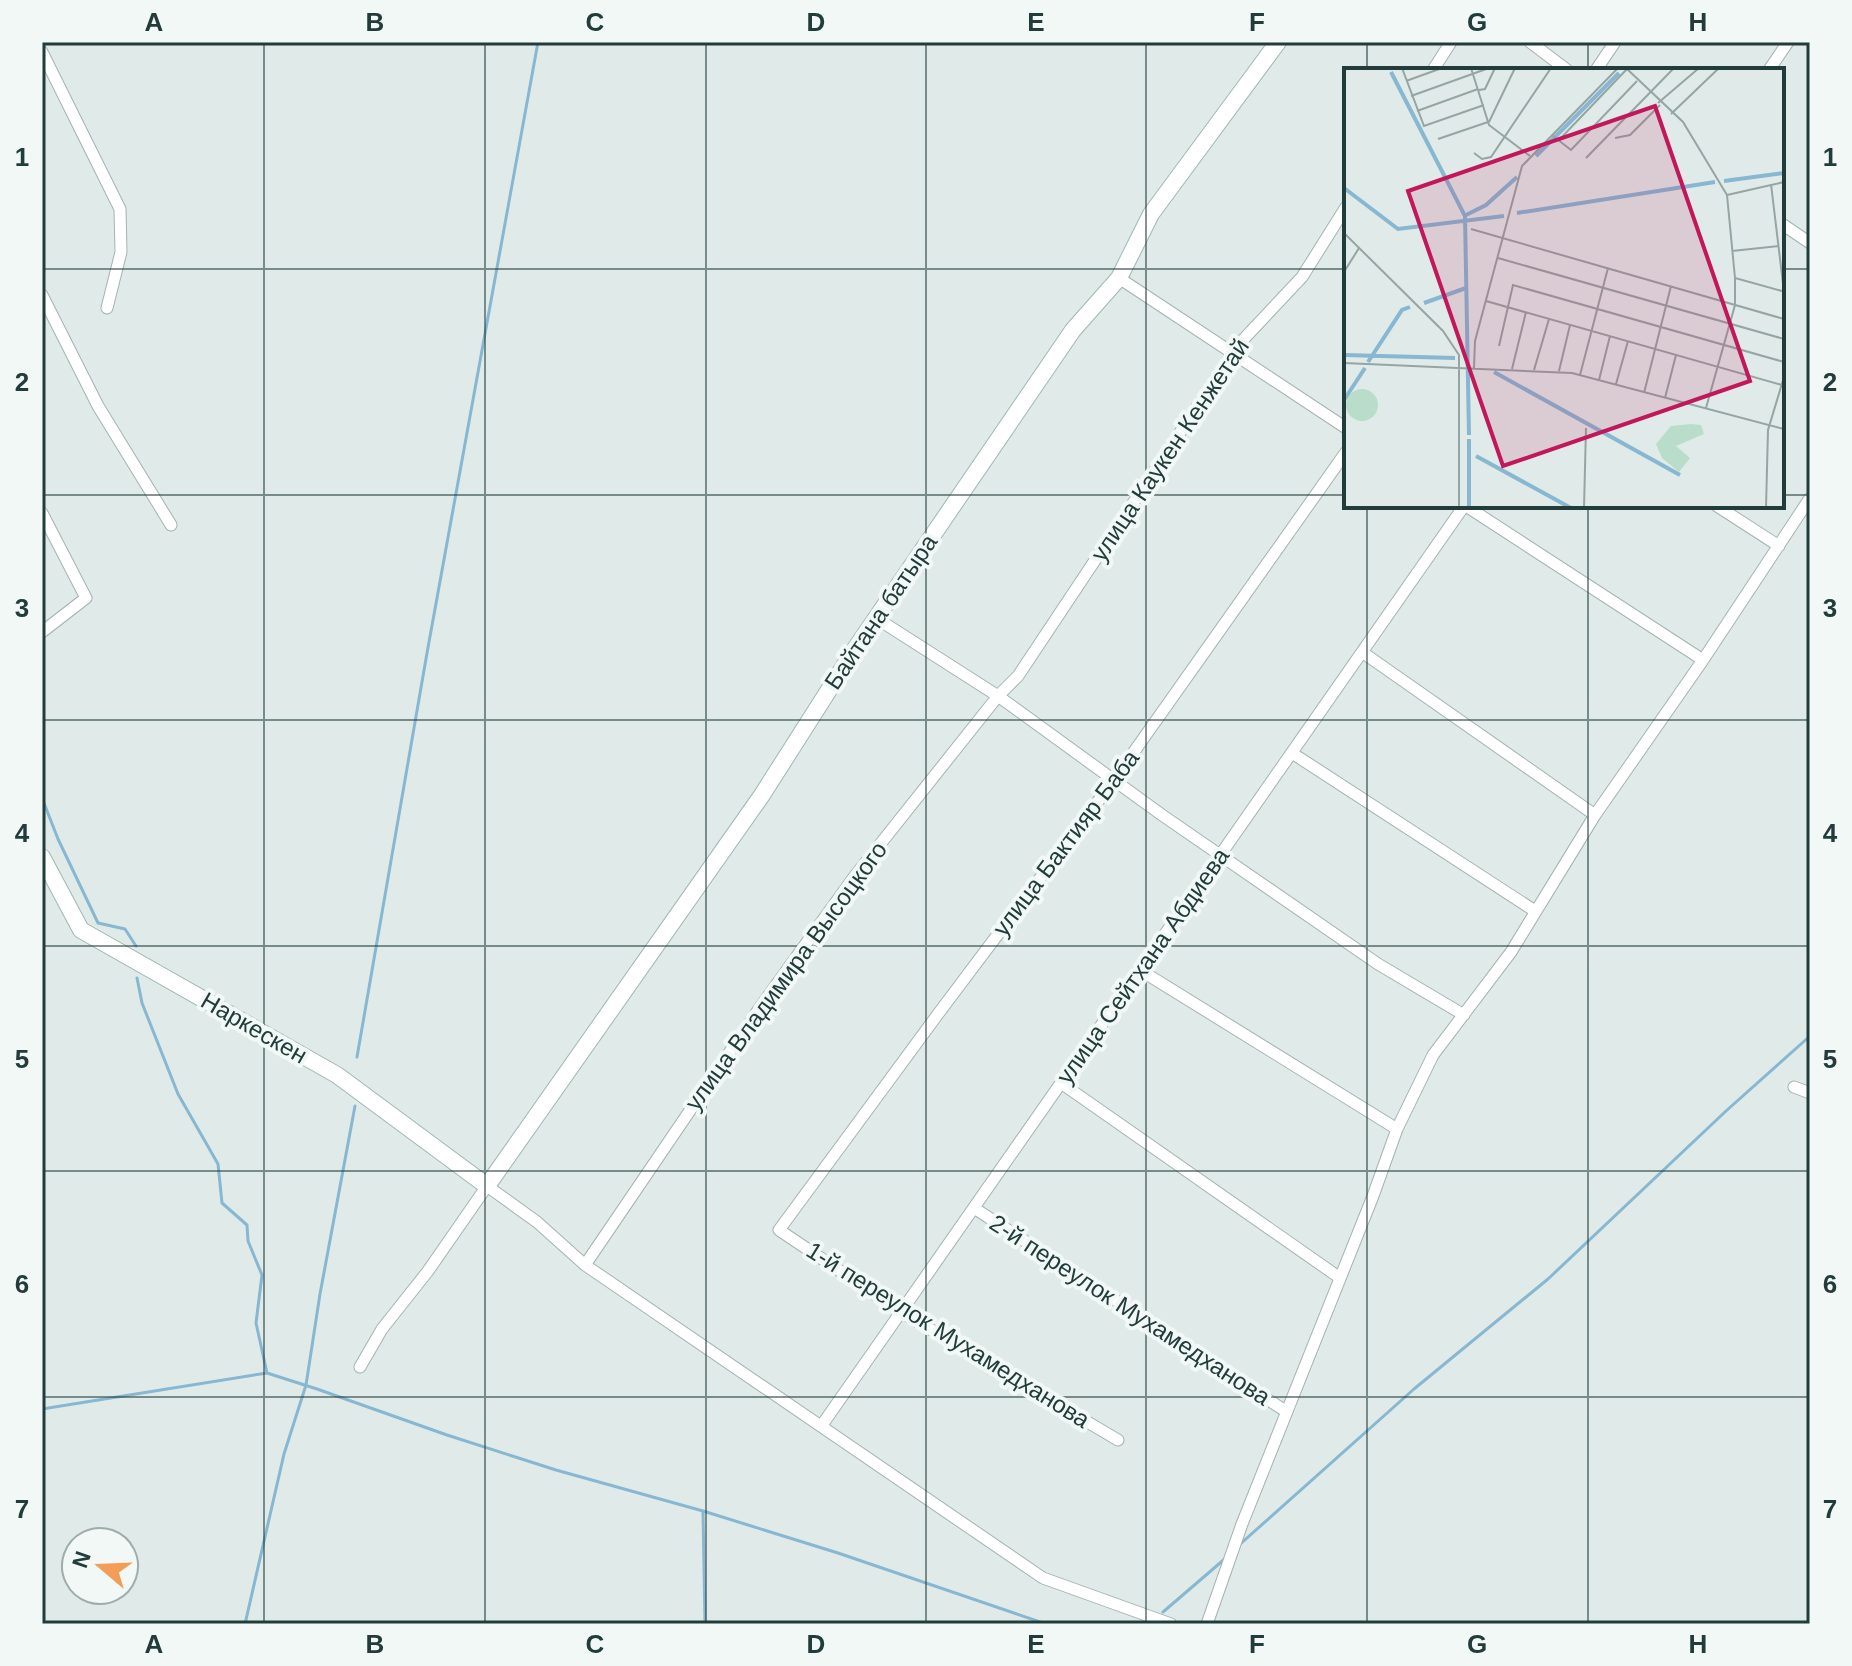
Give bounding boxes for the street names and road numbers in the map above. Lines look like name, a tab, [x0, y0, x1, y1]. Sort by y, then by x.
street label: улица Каукен Кенжетай	[1085, 333, 1254, 566]
street label: Байтана батыра	[819, 529, 943, 694]
street label: улица Бактияр Баба	[987, 744, 1145, 941]
street label: улица Владимира Высоцкого	[679, 836, 892, 1115]
street label: улица Сейтхана Абдиева	[1051, 842, 1235, 1089]
street label: Наркескен	[197, 986, 312, 1069]
street label: 2-й переулок Мухамедханова	[985, 1209, 1276, 1411]
street label: 1-й переулок Мухамедханова	[802, 1236, 1095, 1433]

